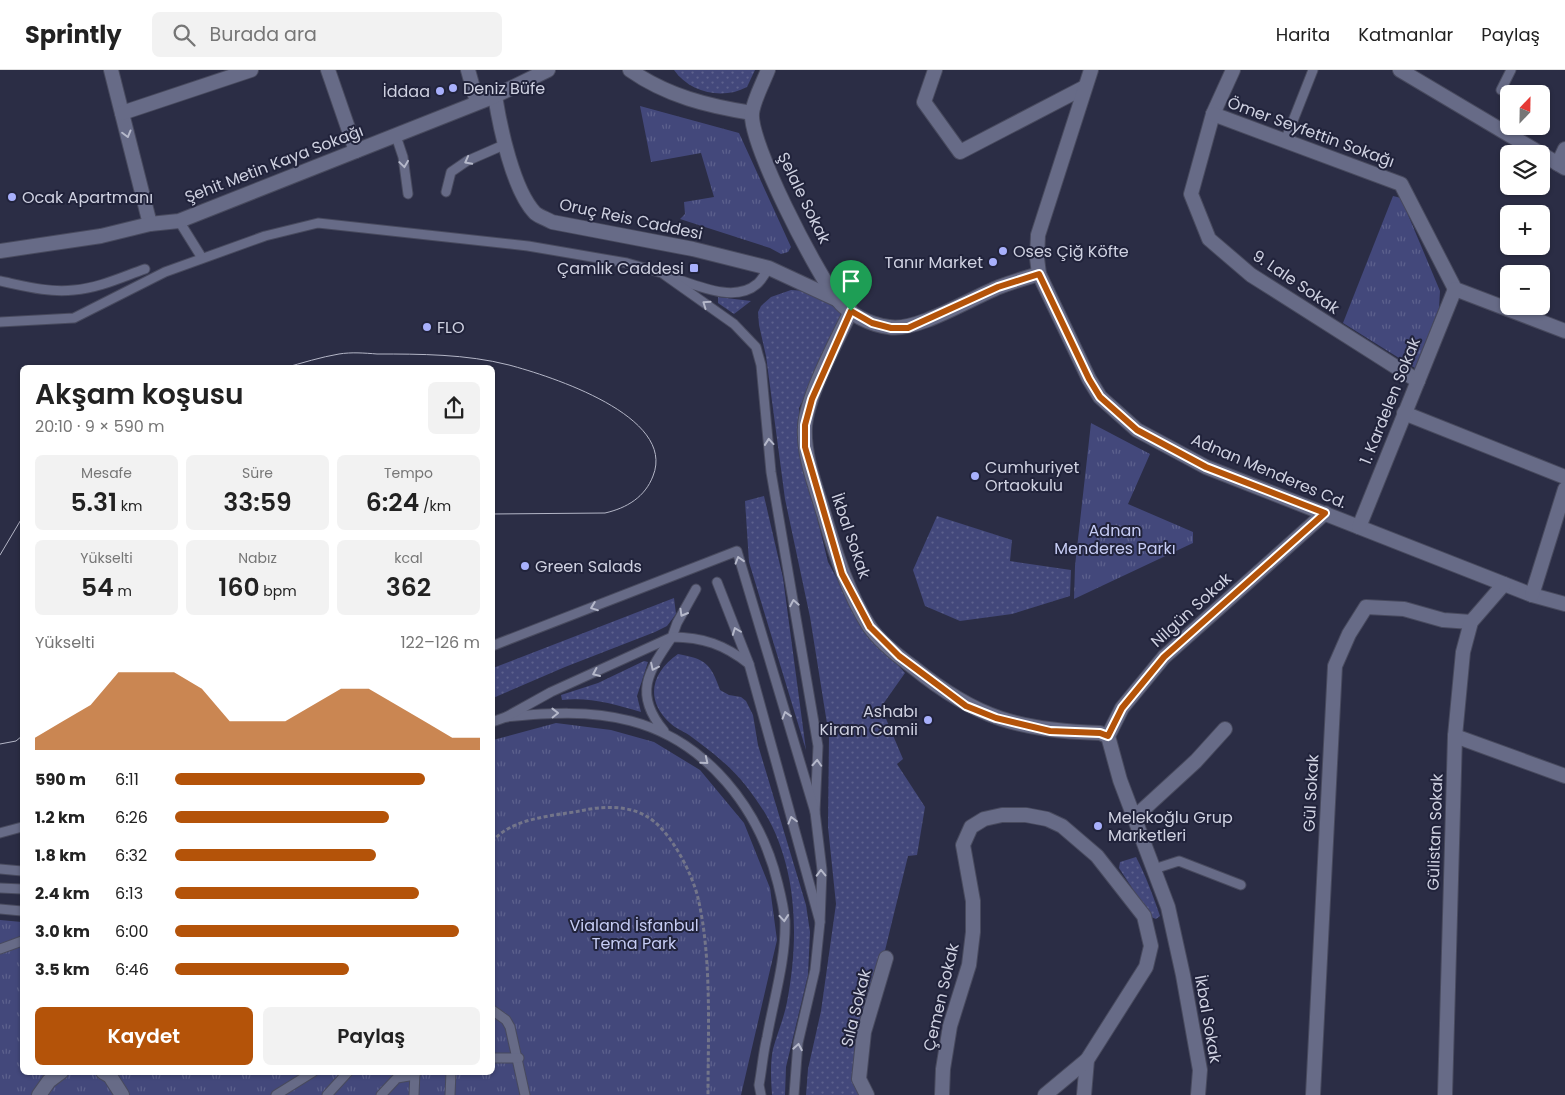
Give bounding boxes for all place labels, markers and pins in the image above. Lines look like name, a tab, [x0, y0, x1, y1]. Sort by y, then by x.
place label: Deniz Büfe	[463, 77, 545, 100]
place label: İddaa	[383, 80, 430, 103]
marker: Deniz Büfe	[447, 82, 459, 94]
marker: İddaa	[434, 85, 446, 97]
place label: Ocak Apartmanı	[22, 186, 153, 209]
marker: Ocak Apartmanı	[6, 191, 18, 203]
place label: Oses Çiğ Köfte	[1013, 240, 1129, 263]
marker: Oses Çiğ Köfte	[997, 245, 1009, 257]
place label: Tanır Market	[885, 251, 983, 274]
marker: Tanır Market	[987, 256, 999, 268]
place label: Çamlık Caddesi	[557, 257, 684, 280]
pin	[830, 260, 872, 311]
marker: Çamlık Caddesi	[688, 262, 700, 274]
place label: FLO	[437, 316, 465, 339]
marker: FLO	[421, 321, 433, 333]
place label: Cumhuriyet Ortaokulu	[985, 456, 1079, 497]
marker: Cumhuriyet Ortaokulu	[969, 470, 981, 482]
place label: Green Salads	[535, 555, 642, 578]
marker: Green Salads	[519, 560, 531, 572]
place label: Ashabı Kiram Camii	[819, 700, 918, 741]
marker: Ashabı Kiram Camii	[922, 714, 934, 726]
place label: Melekoğlu Grup Marketleri	[1108, 806, 1233, 847]
marker: Melekoğlu Grup Marketleri	[1092, 820, 1104, 832]

